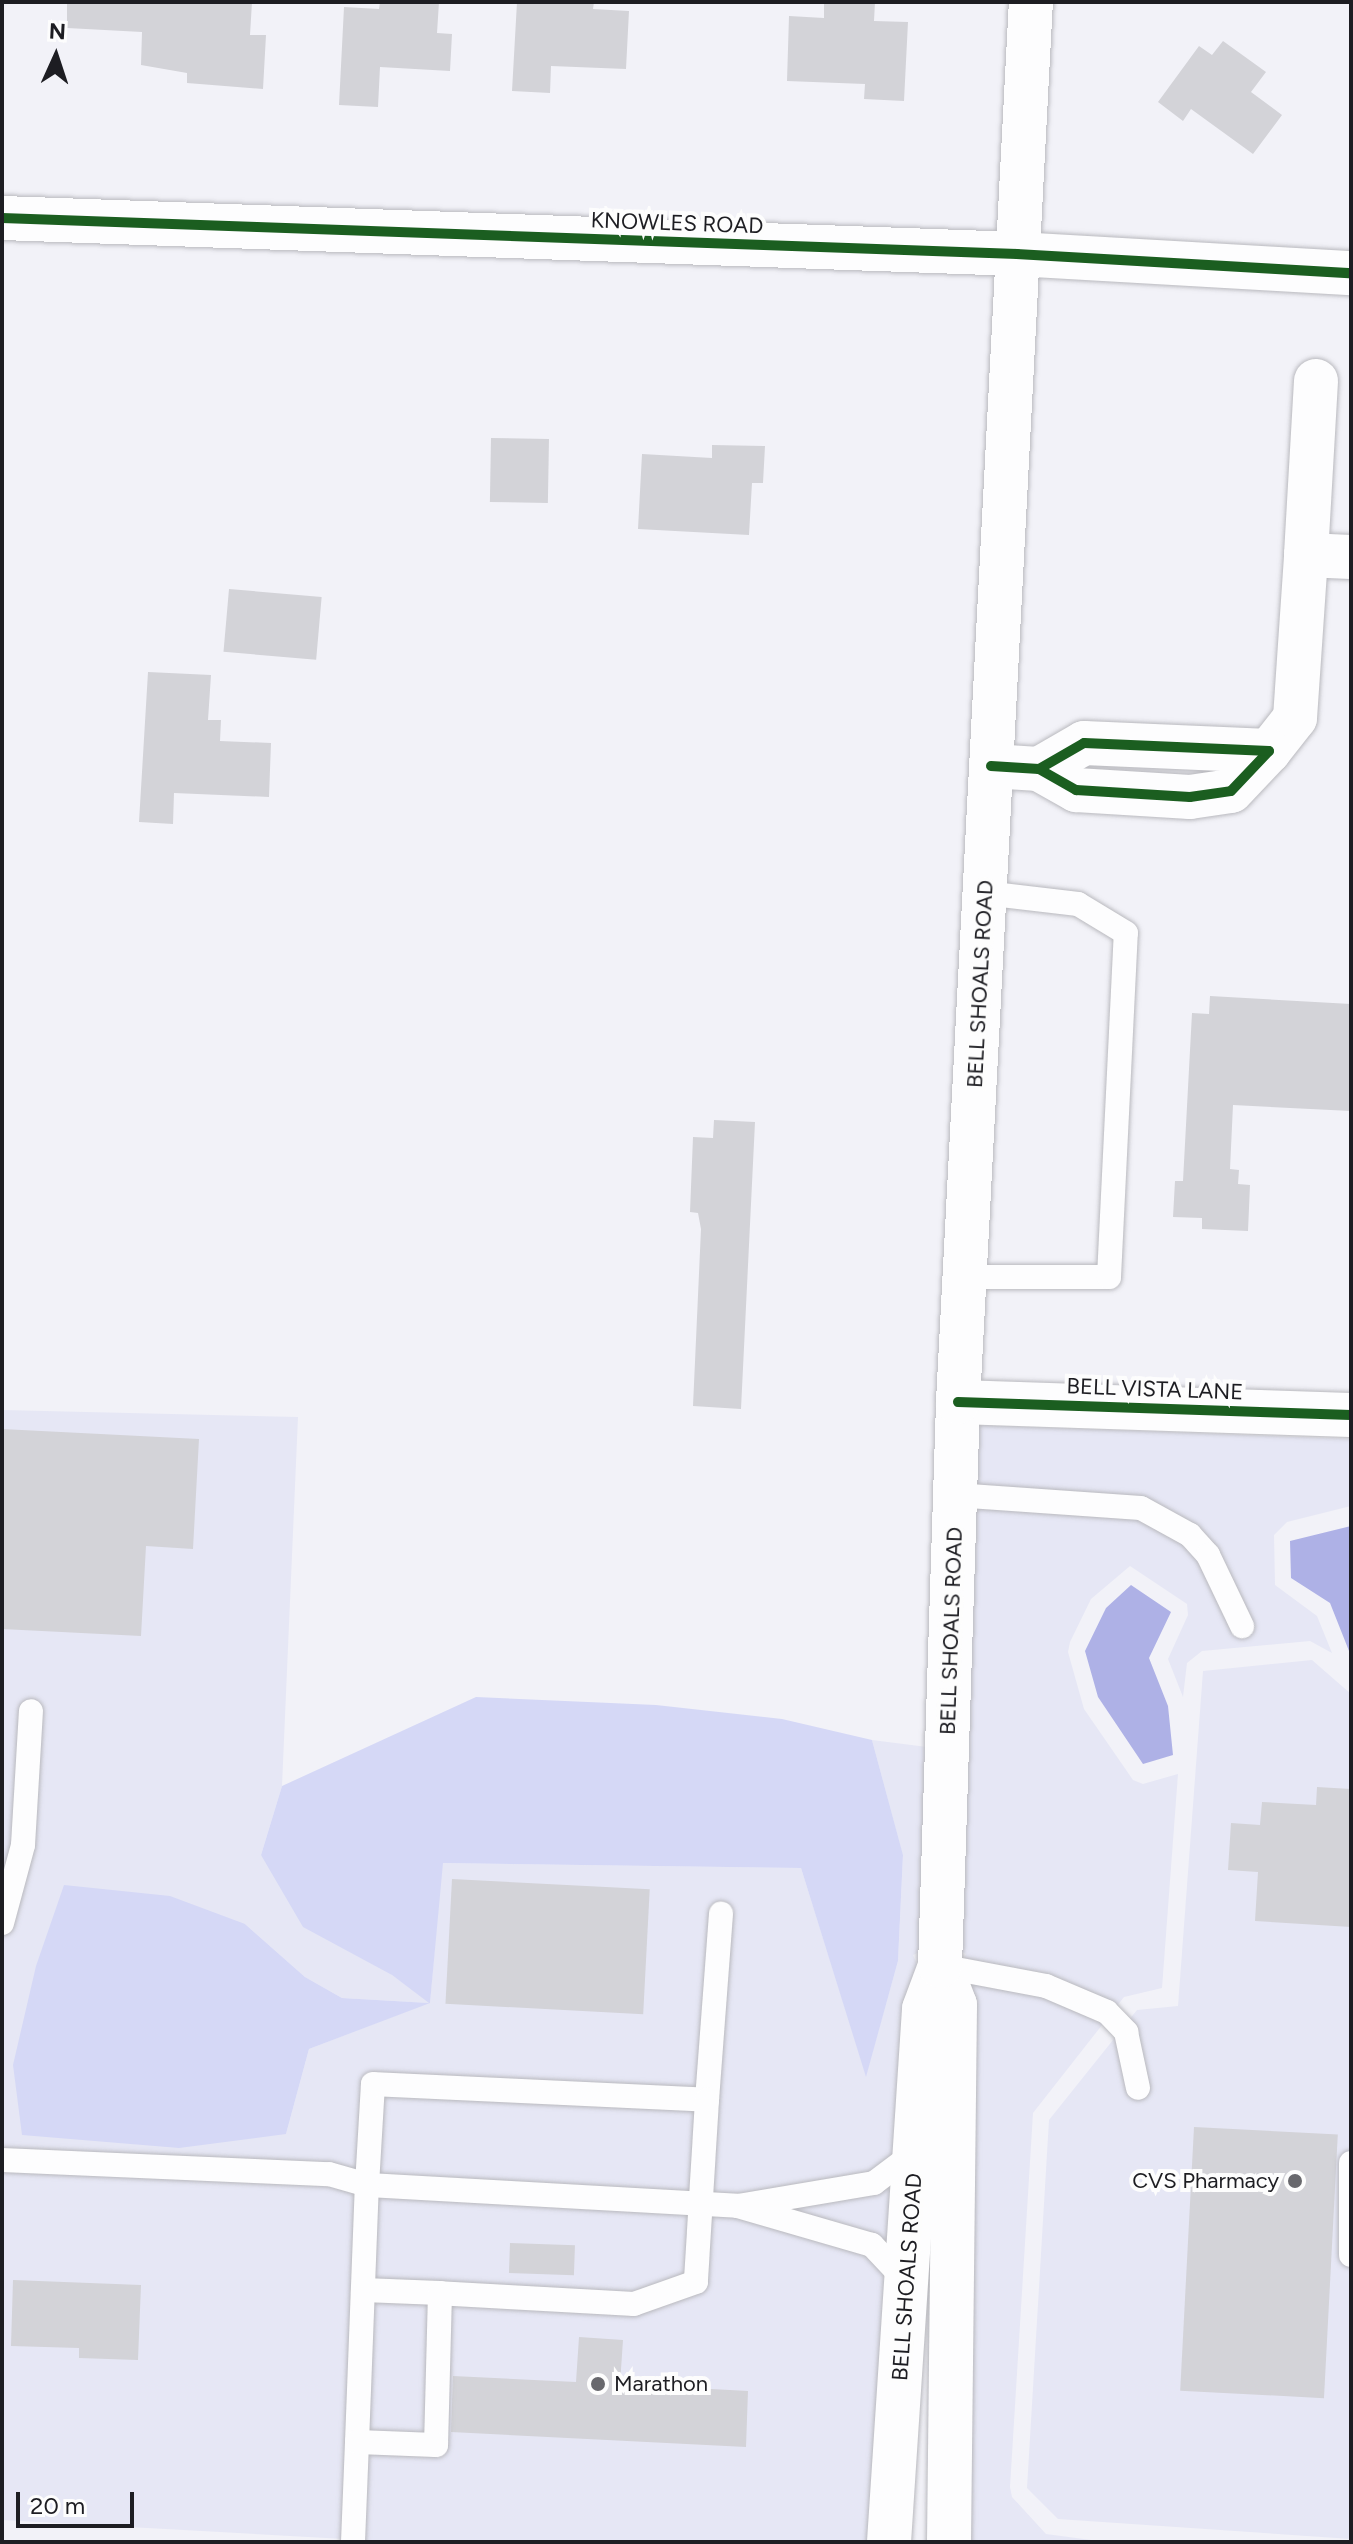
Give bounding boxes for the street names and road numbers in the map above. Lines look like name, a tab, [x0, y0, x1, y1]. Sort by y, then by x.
street label: KNOWLES ROAD	[590, 207, 764, 239]
street label: BELL SHOALS ROAD	[961, 879, 999, 1089]
street label: BELL VISTA LANE	[1066, 1373, 1244, 1405]
street label: BELL SHOALS ROAD	[934, 1527, 968, 1735]
street label: BELL SHOALS ROAD	[887, 2172, 927, 2382]

